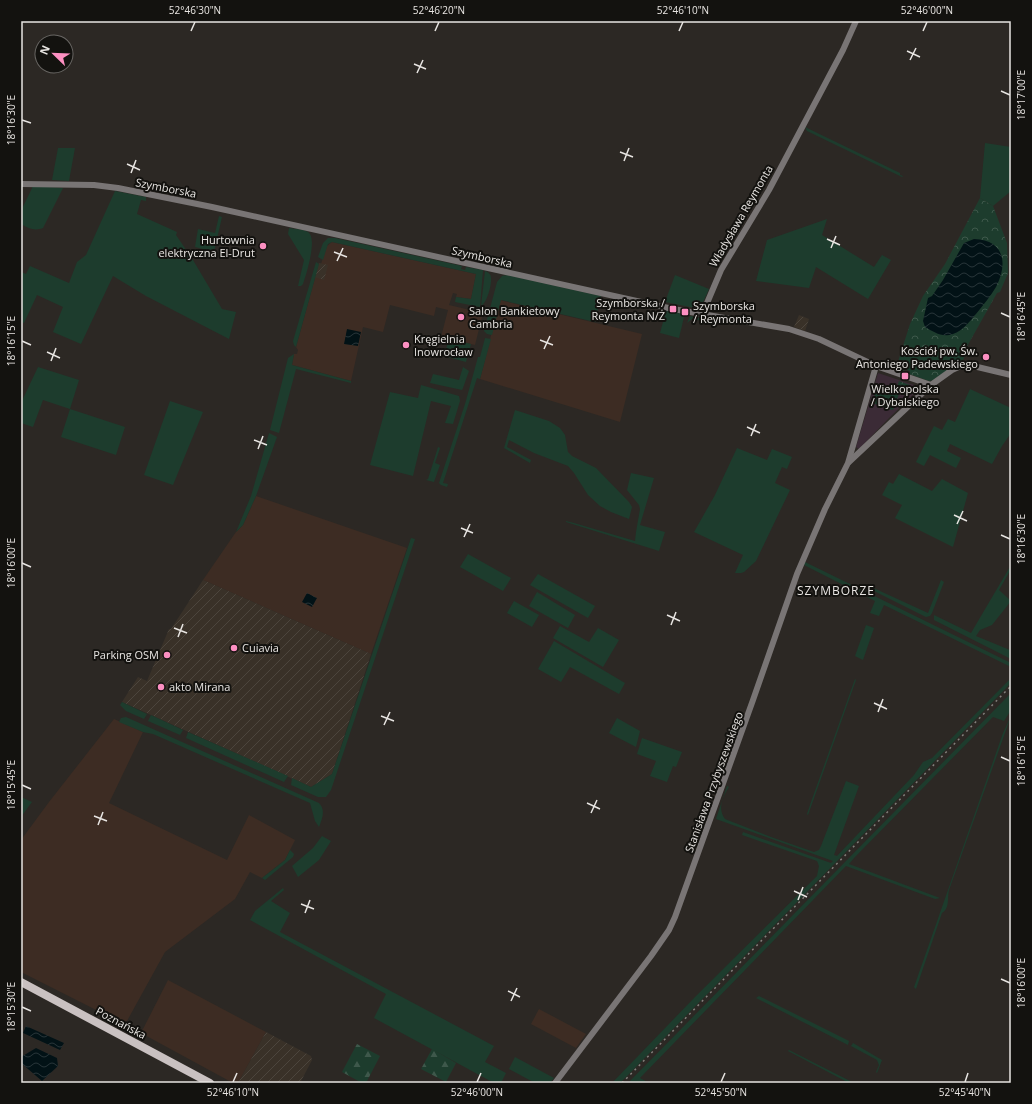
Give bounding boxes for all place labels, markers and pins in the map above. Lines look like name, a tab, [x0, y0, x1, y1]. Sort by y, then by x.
place label: Hurtownia elektryczna El-Drut	[158, 232, 255, 260]
marker: Hurtownia elektryczna El-Drut	[258, 241, 268, 251]
place label: Szymborska / Reymonta N/Ż	[591, 295, 665, 323]
place label: Szymborska / Reymonta	[693, 298, 755, 326]
place label: Salon Bankietowy Cambria	[469, 303, 560, 331]
marker: Szymborska / Reymonta N/Ż	[668, 304, 678, 314]
marker: Szymborska / Reymonta	[680, 307, 690, 317]
marker: Salon Bankietowy Cambria	[456, 312, 466, 322]
place label: Kręgielnia Inowrocław	[414, 331, 473, 359]
marker: Kręgielnia Inowrocław	[401, 340, 411, 350]
place label: Kościół pw. Św. Antoniego Padewskiego	[856, 343, 978, 371]
marker: Kościół pw. Św. Antoniego Padewskiego	[981, 352, 991, 362]
marker: Wielkopolska / Dybalskiego	[900, 371, 910, 381]
place label: Wielkopolska / Dybalskiego	[871, 381, 940, 409]
place label: Cuiavia	[242, 640, 279, 655]
marker: Cuiavia	[229, 643, 239, 653]
place label: Parking OSM	[93, 647, 159, 662]
marker: Parking OSM	[162, 650, 172, 660]
place label: akto Mirana	[169, 679, 230, 694]
marker: akto Mirana	[156, 682, 166, 692]

